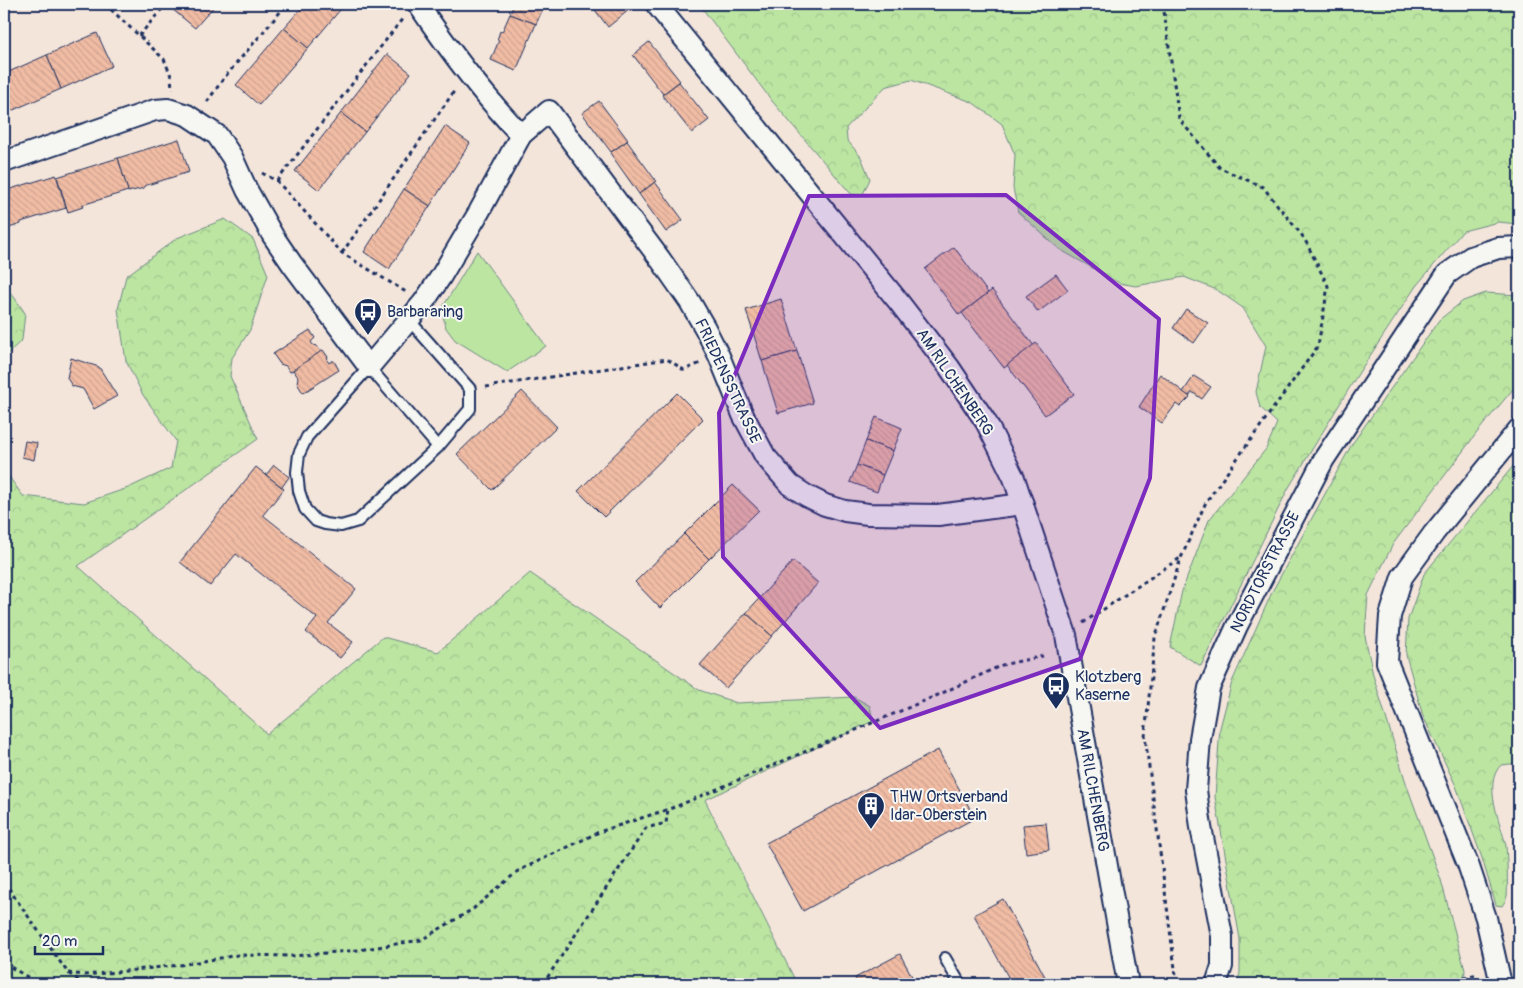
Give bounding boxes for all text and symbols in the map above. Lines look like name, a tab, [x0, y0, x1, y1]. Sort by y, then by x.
bus stop icon: Barbararing	[353, 297, 383, 336]
place label: Barbararing	[387, 302, 463, 322]
street label: FRIEDENSSTRASSE	[690, 315, 766, 447]
street label: AM RILCHENBERG	[912, 325, 998, 439]
street label: NORDTORSTRASSE	[1226, 508, 1304, 636]
place label: Klotzberg Kaserne	[1075, 667, 1141, 705]
bus stop icon: Klotzberg Kaserne	[1041, 671, 1071, 710]
street label: AM RILCHENBERG	[1072, 727, 1114, 853]
place label: THW Ortsverband Idar-Oberstein	[890, 787, 1008, 825]
building icon: THW Ortsverband Idar-Oberstein	[856, 791, 886, 830]
scale bar	[35, 923, 102, 955]
text: 20 m	[42, 932, 77, 951]

